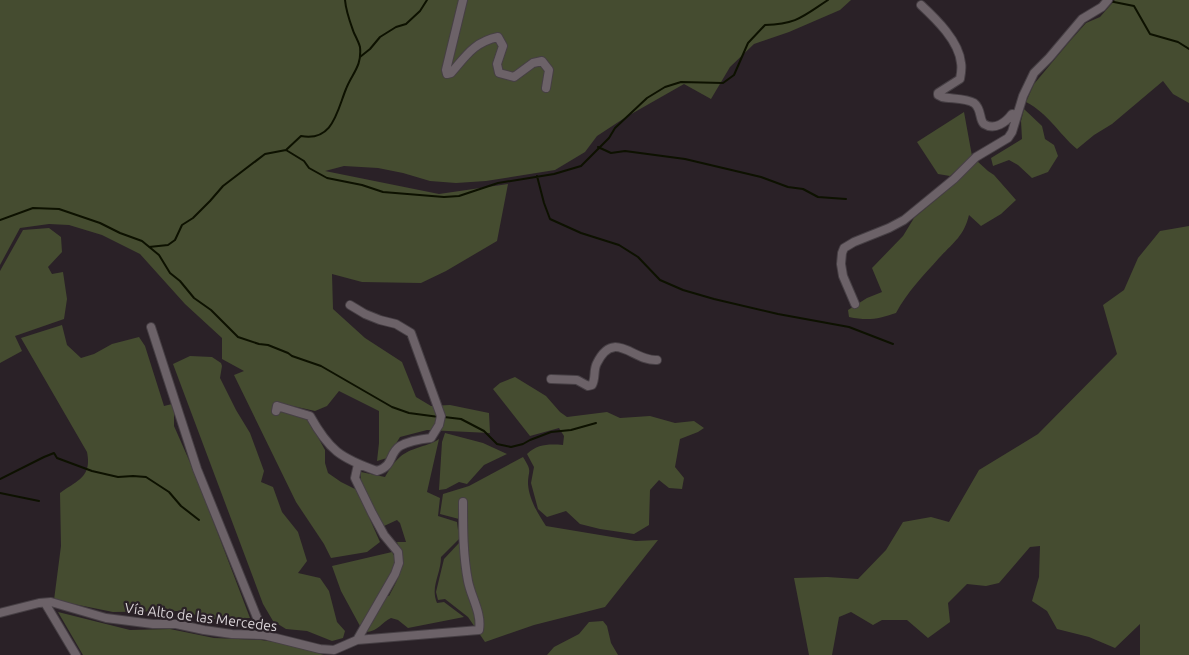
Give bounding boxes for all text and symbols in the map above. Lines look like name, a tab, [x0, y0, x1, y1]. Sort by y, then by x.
street label: Vía Alto de las Mercedes	[124, 600, 278, 634]

